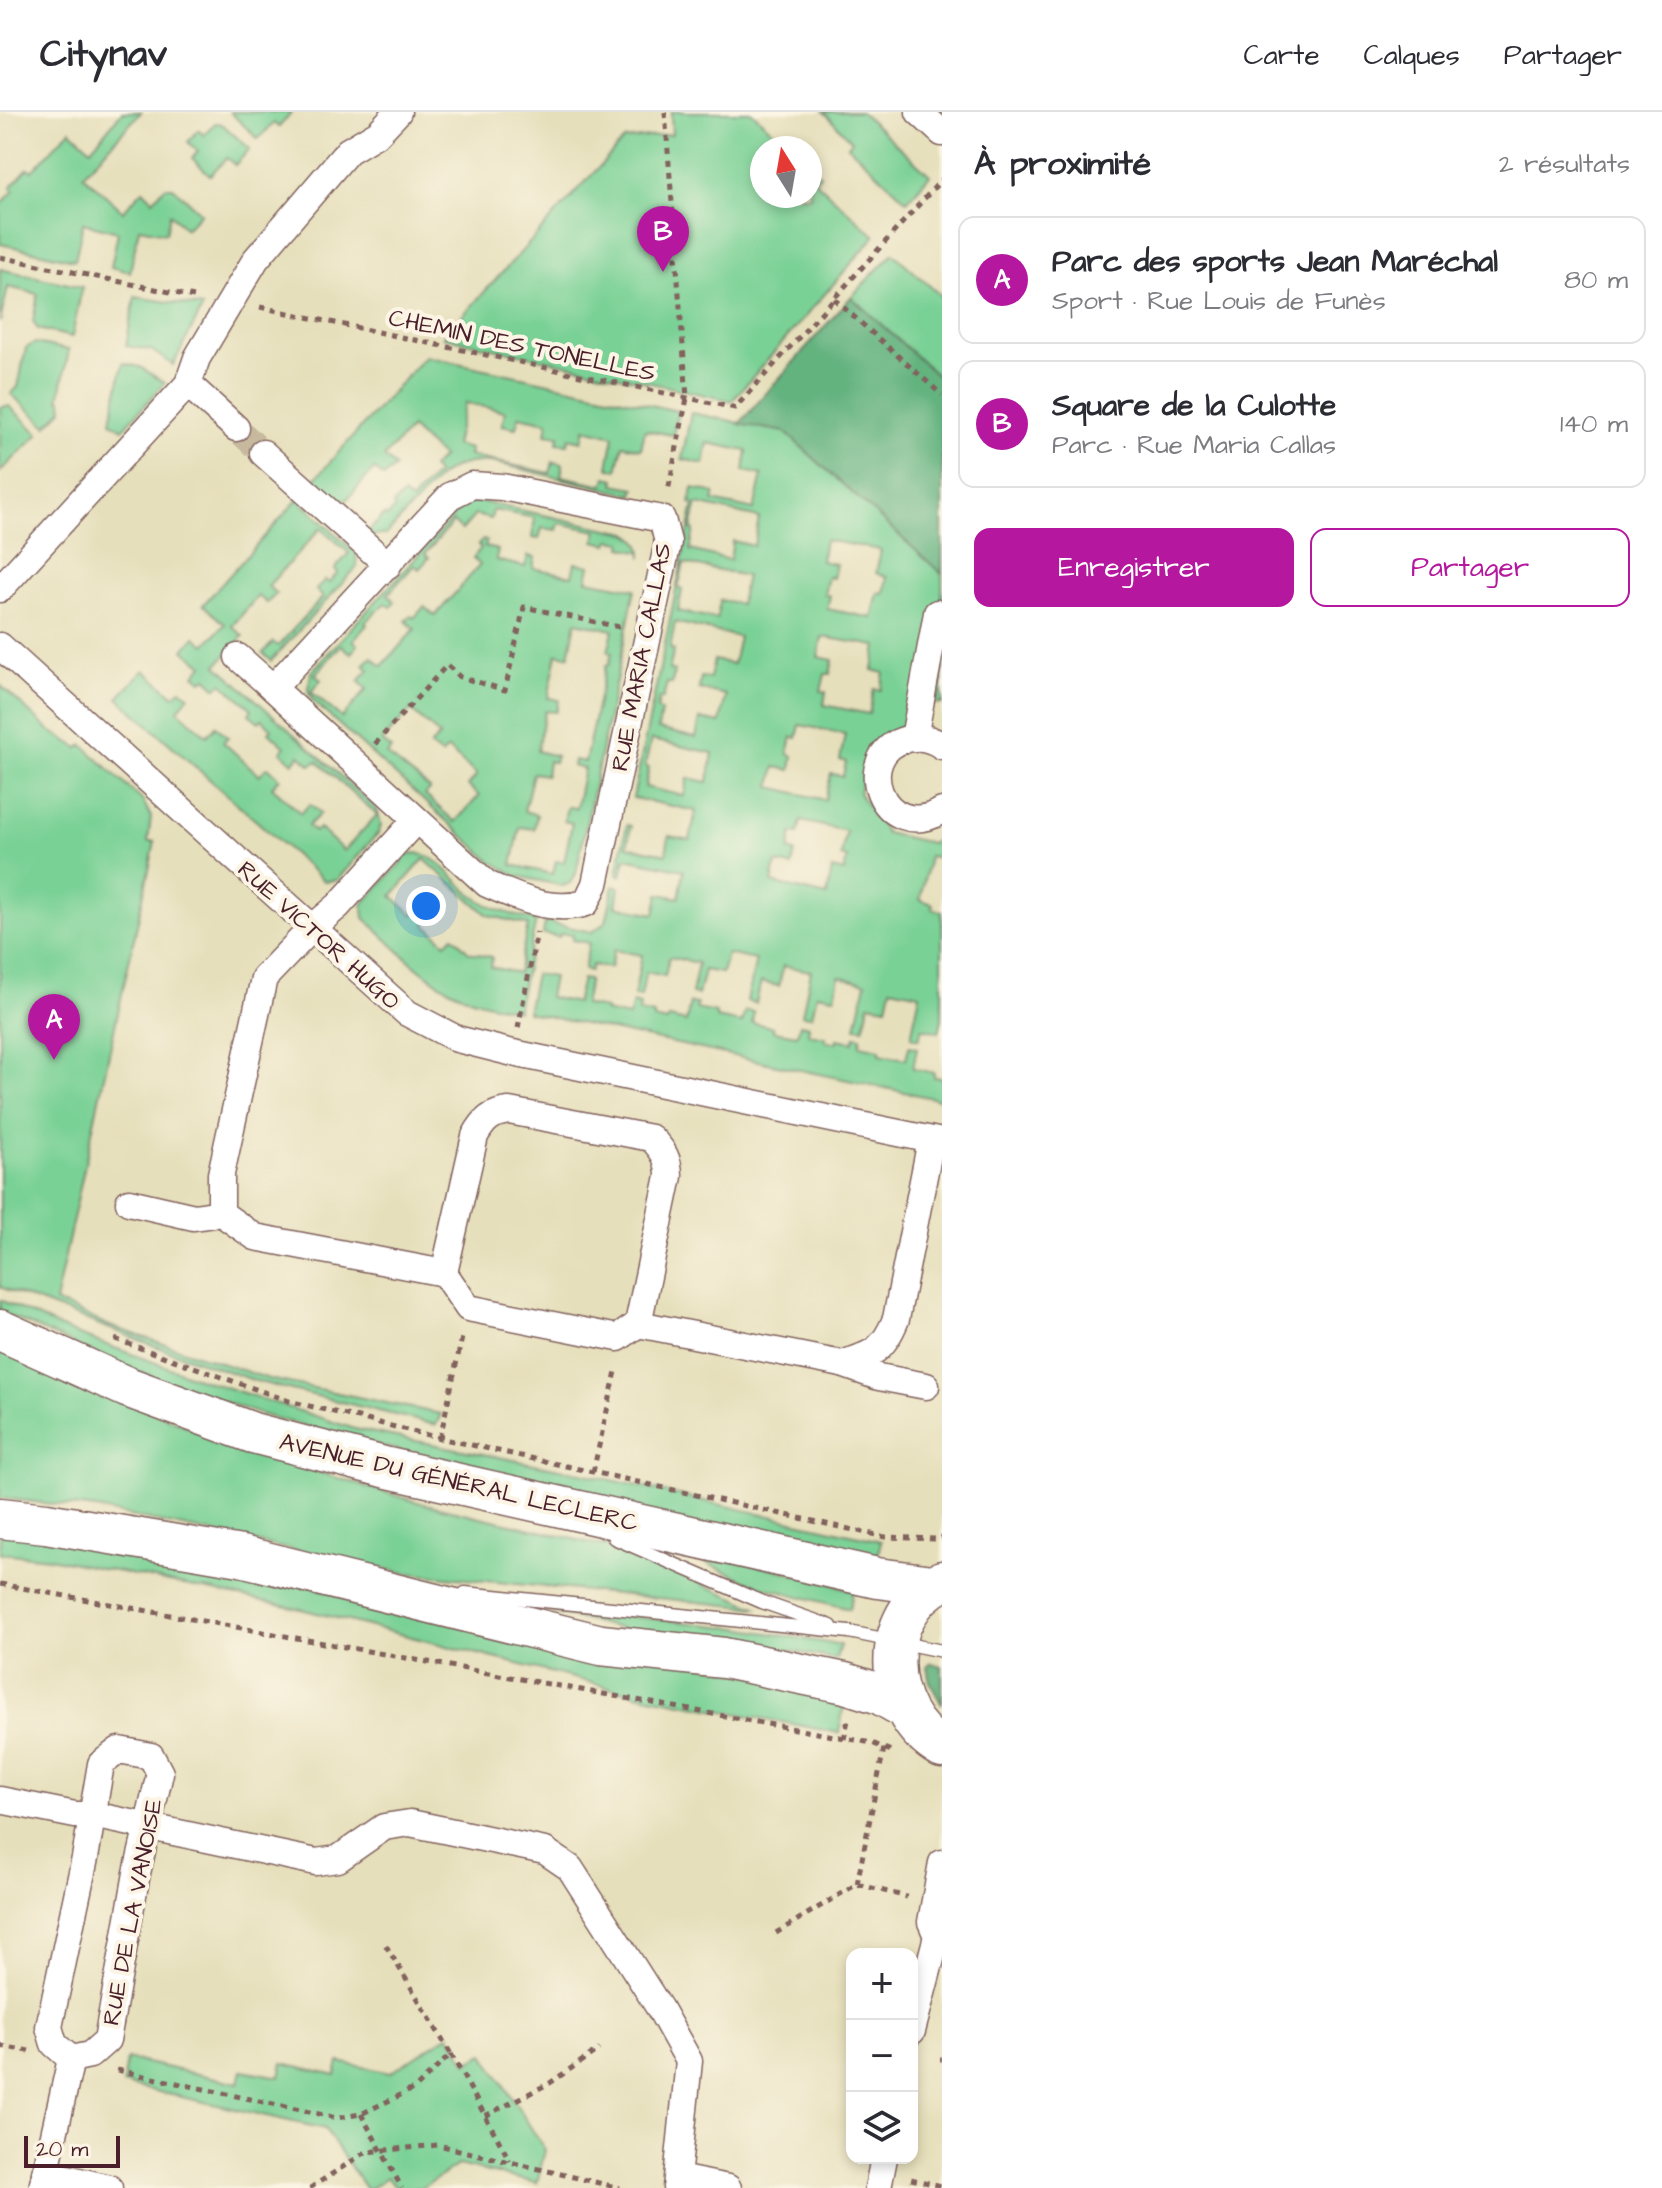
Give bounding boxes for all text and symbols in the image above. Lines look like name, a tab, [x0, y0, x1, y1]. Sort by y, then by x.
text: Citynav	[40, 29, 167, 81]
text: Carte	[1244, 36, 1320, 75]
text: Calques	[1364, 36, 1460, 75]
text: Partager	[1504, 36, 1622, 75]
north arrow	[750, 136, 822, 208]
text: À proximité	[974, 140, 1151, 188]
text: 2 résultats	[1499, 146, 1630, 182]
pin: B	[637, 206, 689, 272]
text: Parc des sports Jean Maréchal	[1052, 241, 1498, 283]
text: A	[994, 262, 1010, 298]
text: 80 m	[1564, 262, 1628, 298]
text: Sport · Rue Louis de Funès	[1052, 283, 1386, 319]
street label: CHEMIN DES TONELLES	[385, 301, 658, 391]
text: Square de la Culotte	[1052, 385, 1336, 427]
text: B	[993, 406, 1011, 442]
text: 140 m	[1560, 406, 1628, 442]
text: Parc · Rue Maria Callas	[1052, 427, 1336, 463]
button: Enregistrer	[974, 528, 1294, 607]
button: Partager	[1310, 528, 1630, 607]
street label: RUE MARIA CALLAS	[603, 540, 681, 774]
street label: RUE VICTOR HUGO	[229, 853, 407, 1018]
your location	[406, 886, 446, 926]
pin: A	[28, 994, 80, 1060]
street label: AVENUE DU GÉNÉRAL LECLERC	[276, 1425, 641, 1541]
street label: RUE DE LA VANOISE	[94, 1796, 172, 2028]
map controls	[846, 1948, 918, 2164]
button: +	[846, 1948, 918, 2020]
button: −	[846, 2020, 918, 2092]
button: layers	[846, 2092, 918, 2164]
scale bar	[24, 2132, 120, 2168]
text: 20 m	[36, 2134, 88, 2165]

